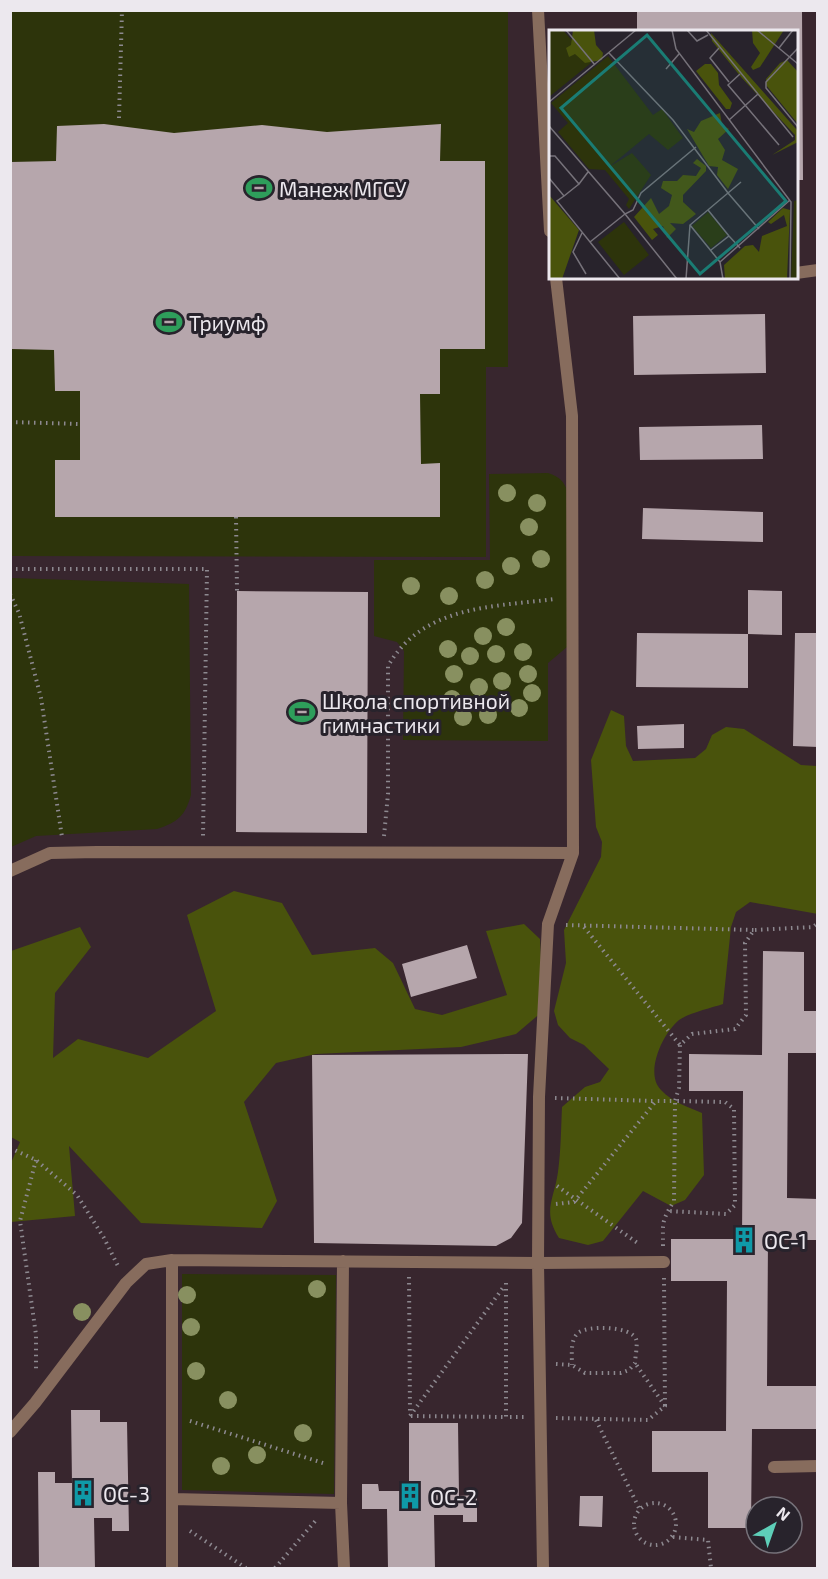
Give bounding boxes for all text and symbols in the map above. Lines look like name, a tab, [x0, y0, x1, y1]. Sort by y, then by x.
inset map	[549, 30, 798, 279]
sports icon: Манеж МГСУ	[244, 173, 274, 203]
place label: Манеж МГСУ	[279, 176, 407, 201]
sports icon: Триумф	[154, 307, 184, 337]
place label: Триумф	[189, 310, 266, 336]
place label: Школа спортивной гимнастики	[322, 688, 510, 737]
sports icon: Школа спортивной гимнастики	[287, 697, 317, 727]
building icon: ОС-1	[729, 1225, 759, 1255]
place label: ОС-1	[764, 1228, 807, 1253]
building icon: ОС-3	[68, 1478, 98, 1508]
place label: ОС-3	[103, 1481, 150, 1506]
building icon: ОС-2	[395, 1481, 425, 1511]
place label: ОС-2	[430, 1484, 477, 1509]
north arrow	[744, 1495, 804, 1555]
text: N	[773, 1502, 794, 1524]

